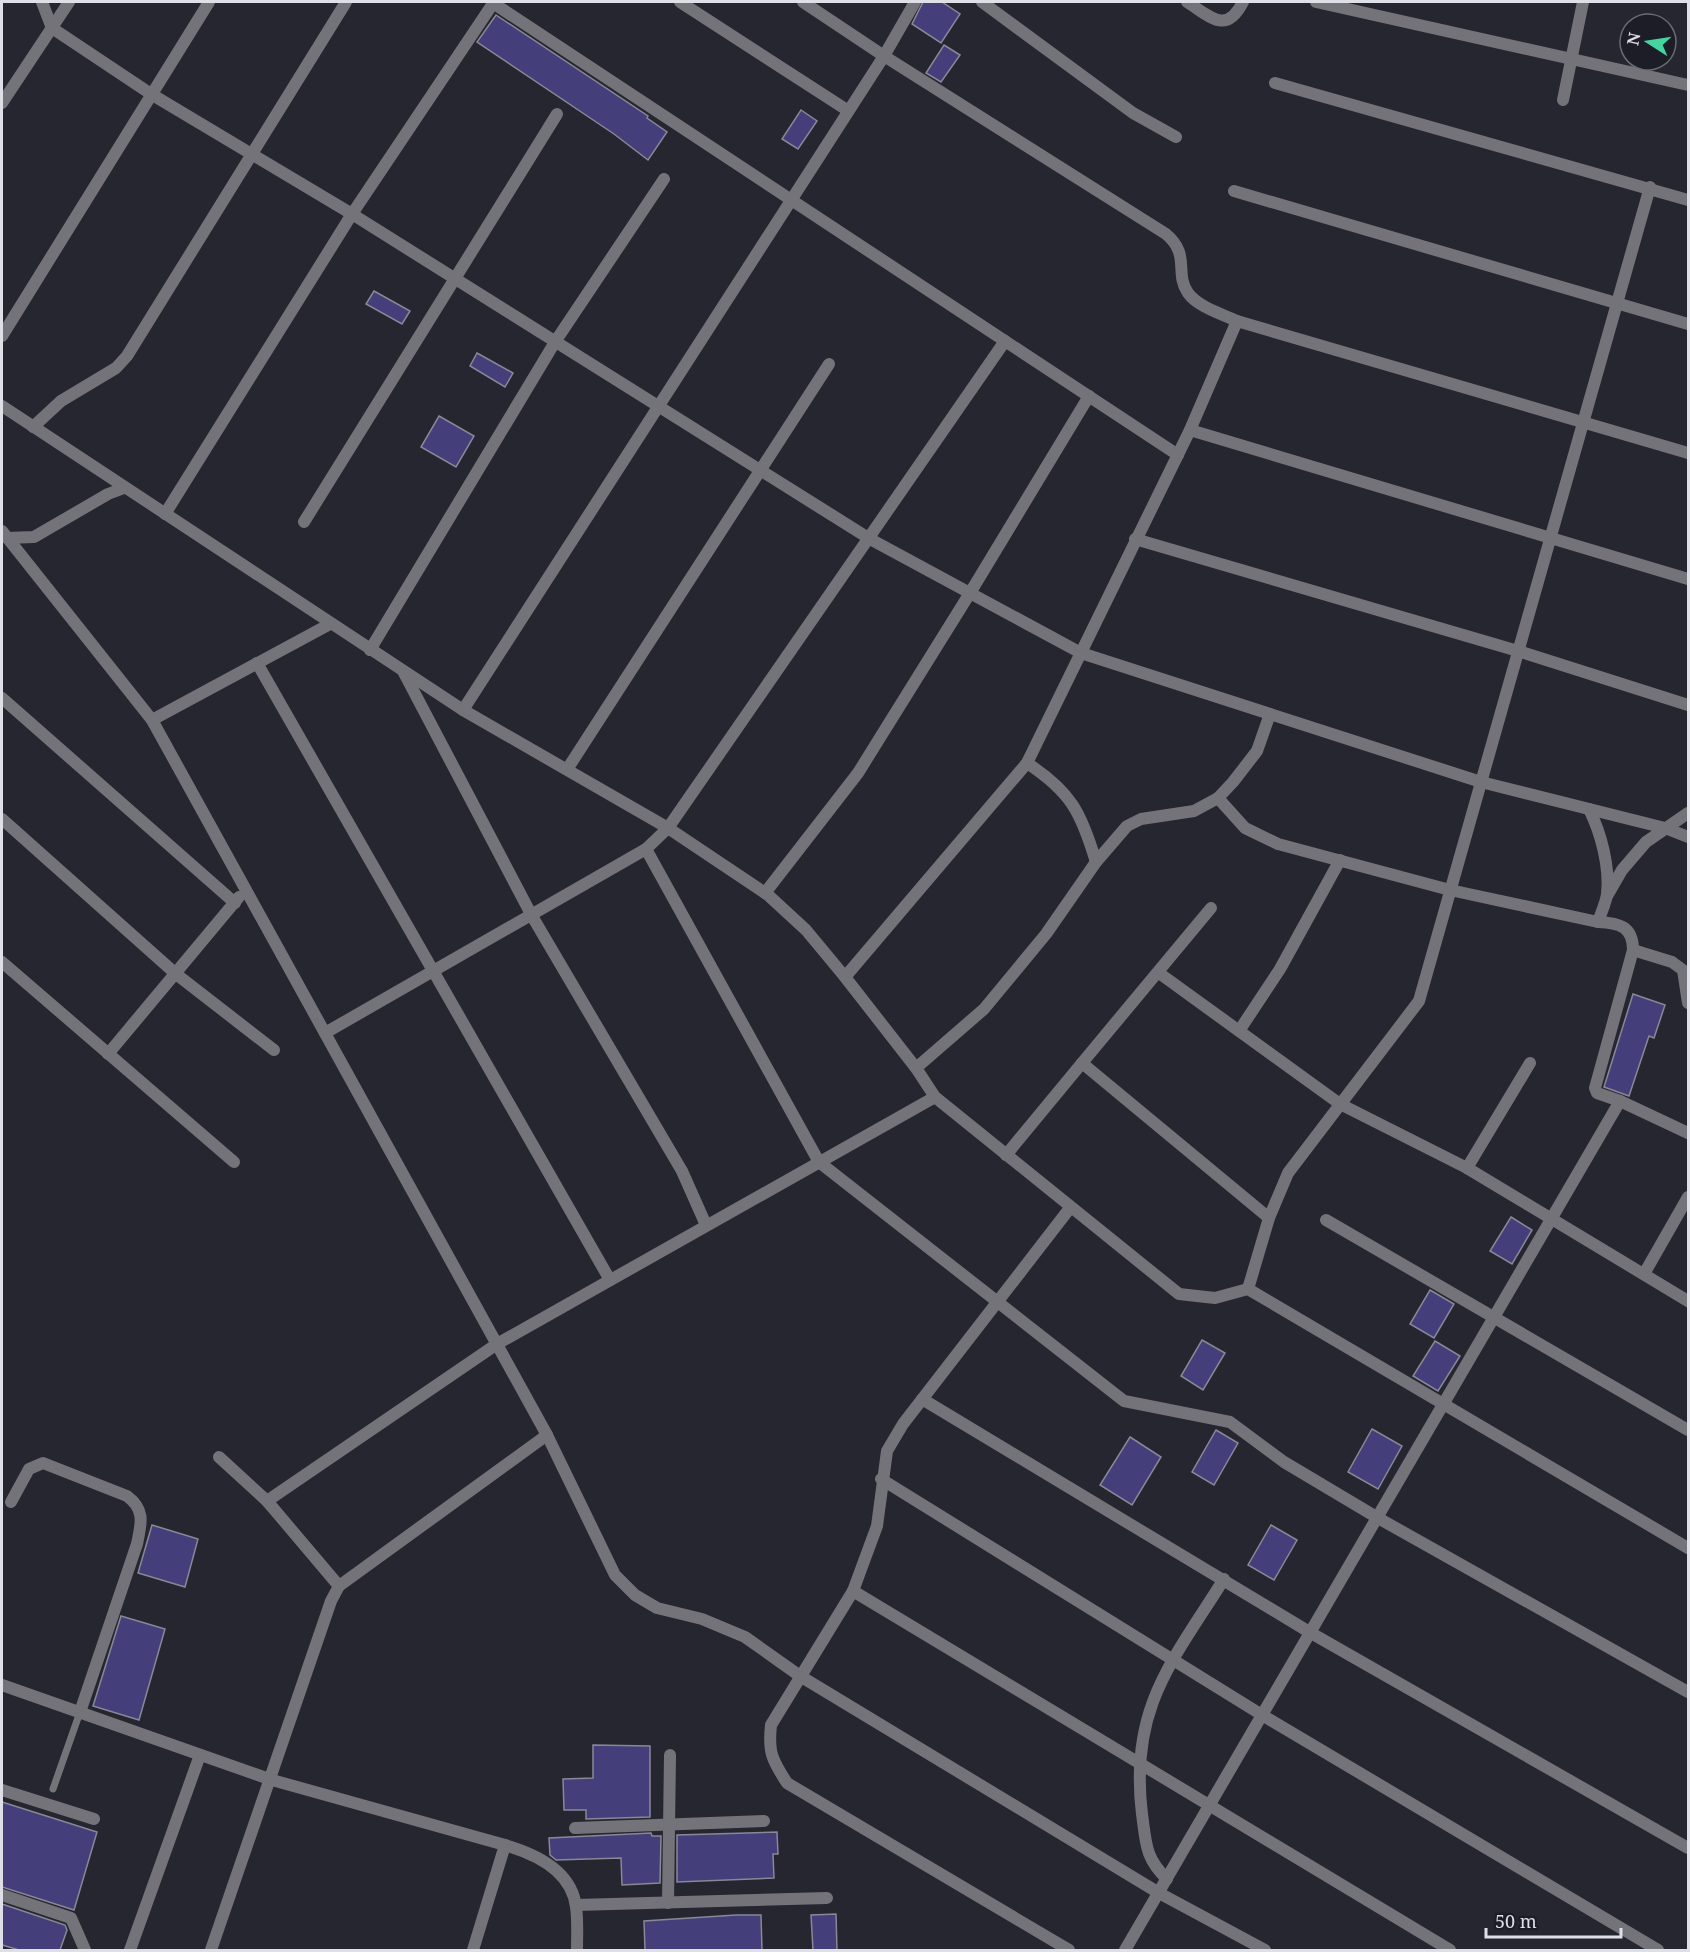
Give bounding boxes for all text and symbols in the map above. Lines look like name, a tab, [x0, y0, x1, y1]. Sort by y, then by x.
north arrow	[1618, 12, 1678, 72]
text: N	[1621, 30, 1645, 47]
scale bar	[1486, 1901, 1621, 1939]
text: 50 m	[1495, 1909, 1537, 1933]

